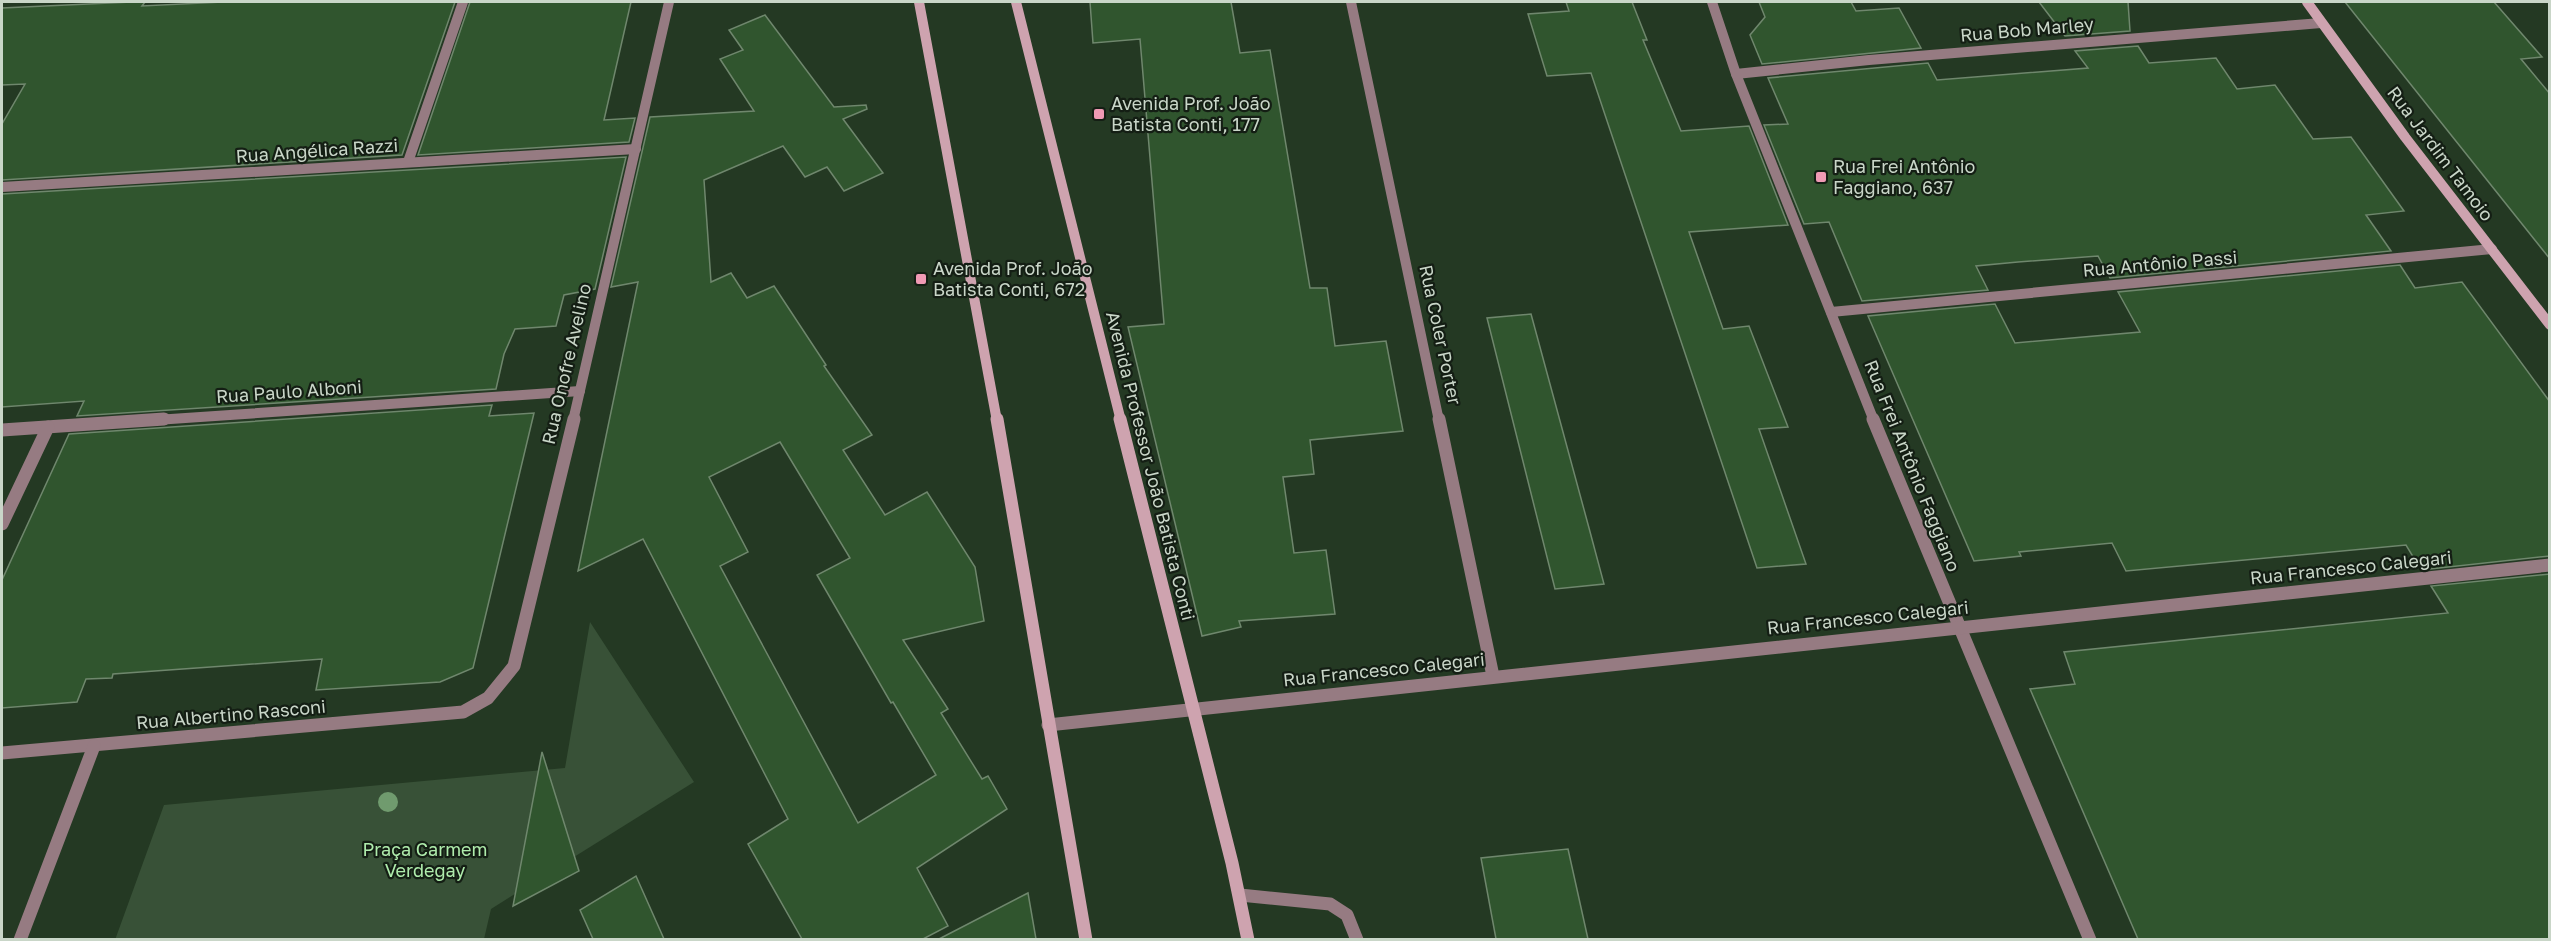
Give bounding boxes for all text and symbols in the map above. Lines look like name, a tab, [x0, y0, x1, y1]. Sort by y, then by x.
street label: Rua Bob Marley	[1959, 12, 2095, 46]
street label: Rua Jardim Tamoio	[2383, 82, 2499, 225]
place label: Avenida Prof. João Batista Conti, 177	[1111, 92, 1271, 135]
marker: Avenida Prof. João Batista Conti, 177	[1092, 107, 1106, 121]
street label: Rua Angélica Razzi	[235, 133, 399, 167]
place label: Rua Frei Antônio Faggiano, 637	[1833, 155, 1975, 198]
marker: Rua Frei Antônio Faggiano, 637	[1814, 170, 1828, 184]
street label: Rua Antônio Passi	[2082, 245, 2238, 281]
place label: Avenida Prof. João Batista Conti, 672	[933, 257, 1093, 300]
street label: Rua Coler Porter	[1415, 263, 1467, 407]
marker: Avenida Prof. João Batista Conti, 672	[914, 272, 928, 286]
street label: Rua Onofre Avelino	[537, 281, 595, 446]
street label: Avenida Professor João Batista Conti	[1102, 309, 1200, 623]
street label: Rua Frei Antônio Faggiano	[1860, 357, 1966, 575]
street label: Rua Paulo Alboni	[215, 375, 363, 407]
street label: Rua Francesco Calegari	[2249, 545, 2453, 589]
street label: Rua Francesco Calegari	[1766, 595, 1970, 639]
street label: Rua Francesco Calegari	[1282, 647, 1486, 691]
street label: Rua Albertino Rasconi	[135, 695, 327, 733]
park label: Praça Carmem Verdegay	[362, 838, 488, 881]

